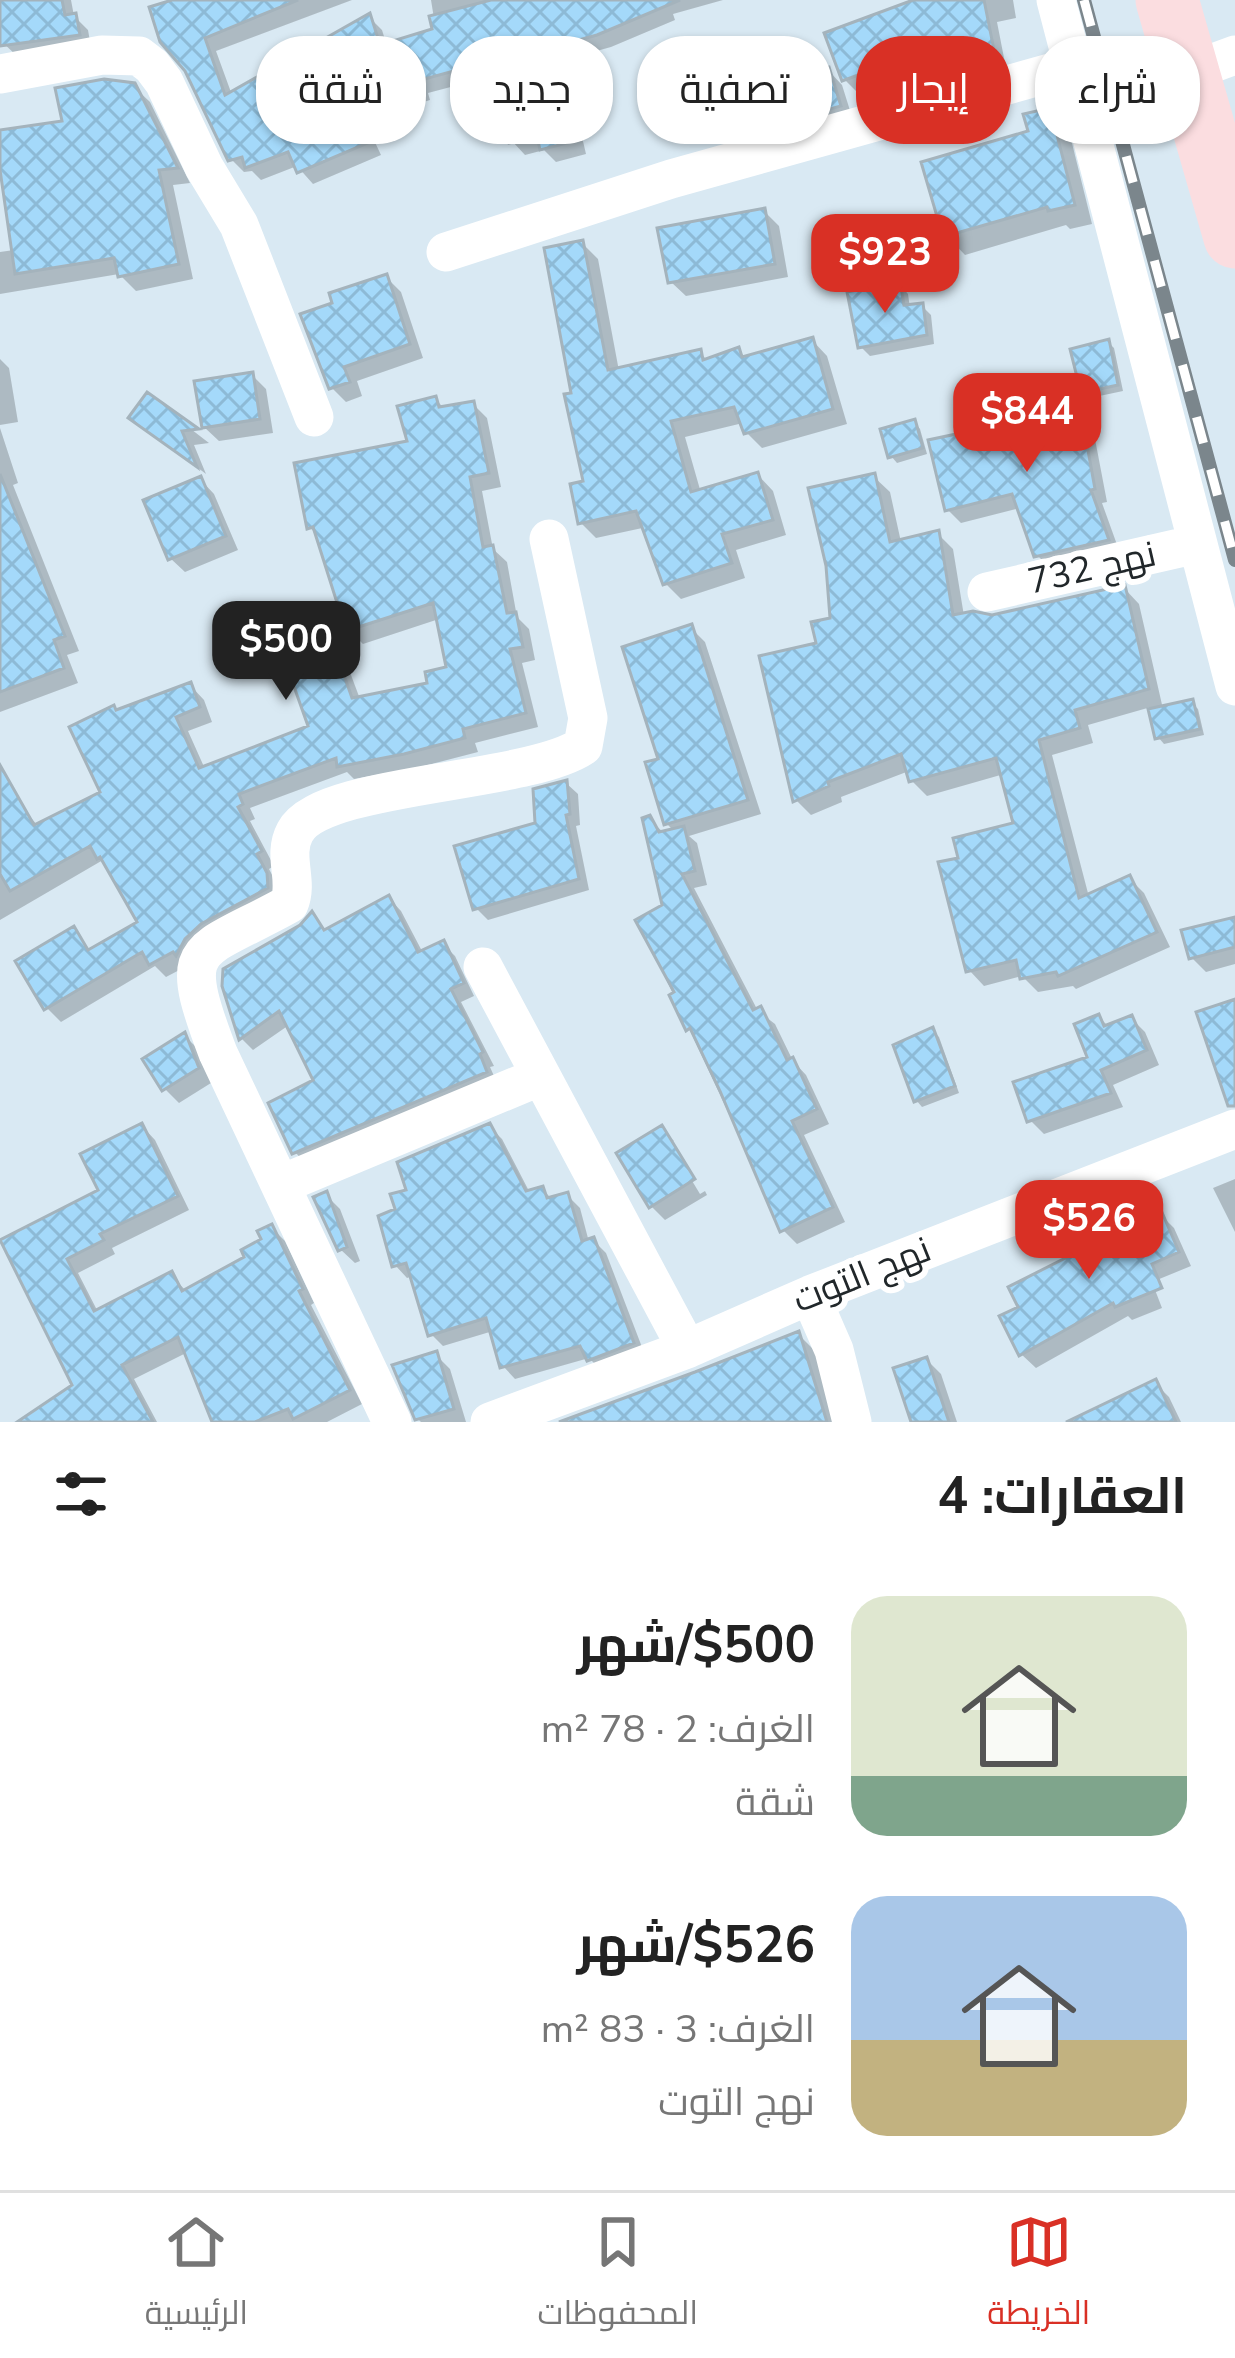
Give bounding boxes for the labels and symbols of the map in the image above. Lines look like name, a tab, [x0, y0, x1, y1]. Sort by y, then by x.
pin: $923	[814, 214, 956, 316]
pin: $844	[956, 373, 1098, 475]
street label: نهج 732	[1023, 530, 1161, 606]
pin: $500	[215, 601, 357, 703]
pin: $526	[1018, 1180, 1160, 1282]
street label: نهج التوت	[786, 1225, 938, 1325]

